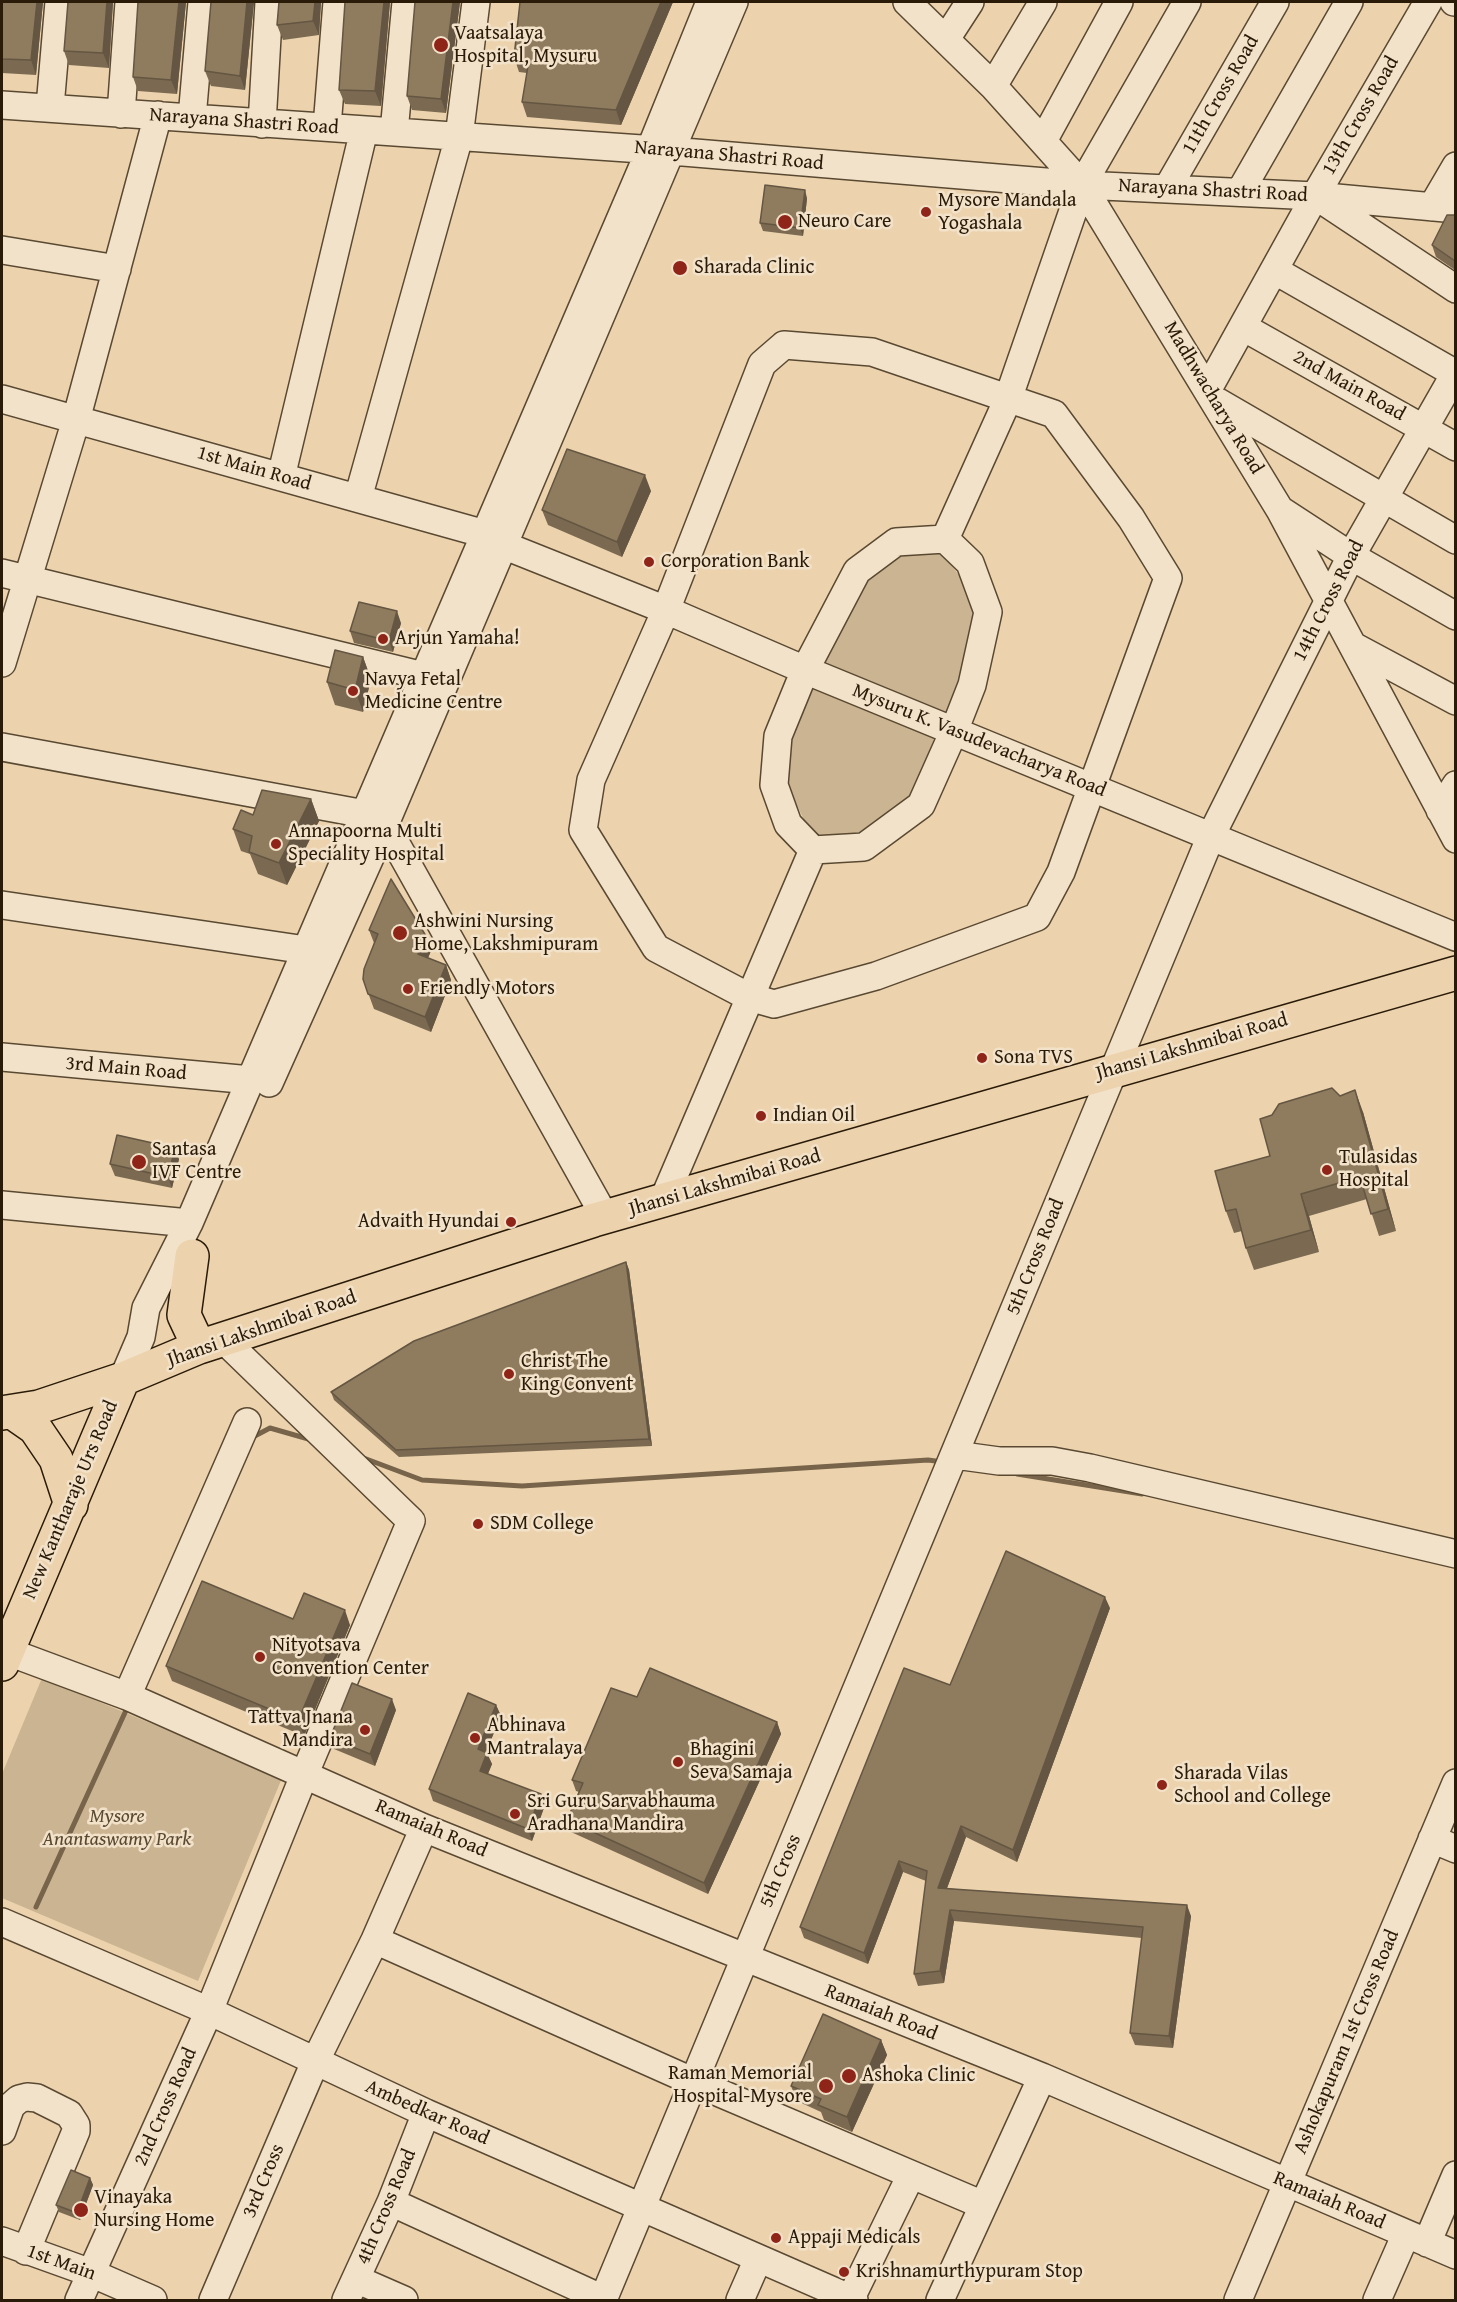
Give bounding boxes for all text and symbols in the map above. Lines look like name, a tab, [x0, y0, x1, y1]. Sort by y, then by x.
place label: Vaatsalaya Hospital, Mysuru	[454, 22, 597, 69]
street label: 11th Cross Road	[1177, 31, 1265, 159]
marker: Vaatsalaya Hospital, Mysuru	[432, 36, 450, 54]
street label: 13th Cross Road	[1317, 52, 1405, 180]
street label: Narayana Shastri Road	[149, 103, 339, 141]
street label: Narayana Shastri Road	[633, 136, 825, 176]
street label: Narayana Shastri Road	[1118, 174, 1308, 208]
place label: Mysore Mandala Yogashala	[938, 189, 1077, 236]
marker: Mysore Mandala Yogashala	[919, 205, 933, 219]
place label: Neuro Care	[798, 210, 891, 234]
marker: Neuro Care	[776, 213, 794, 231]
place label: Sharada Clinic	[694, 256, 814, 280]
marker: Sharada Clinic	[671, 259, 689, 277]
street label: Madhwacharya Road	[1158, 317, 1268, 479]
street label: 2nd Main Road	[1289, 345, 1409, 427]
street label: 1st Main Road	[194, 441, 314, 497]
street label: 14th Cross Road	[1288, 536, 1370, 666]
place label: Corporation Bank	[661, 550, 810, 574]
marker: Corporation Bank	[642, 555, 656, 569]
place label: Arjun Yamaha!	[395, 627, 520, 651]
marker: Arjun Yamaha!	[376, 632, 390, 646]
place label: Navya Fetal Medicine Centre	[365, 668, 502, 715]
street label: Mysuru K. Vasudevacharya Road	[849, 679, 1109, 803]
marker: Navya Fetal Medicine Centre	[346, 684, 360, 698]
place label: Annapoorna Multi Speciality Hospital	[288, 820, 444, 867]
marker: Annapoorna Multi Speciality Hospital	[269, 837, 283, 851]
place label: Ashwini Nursing Home, Lakshmipuram	[414, 910, 598, 957]
marker: Ashwini Nursing Home, Lakshmipuram	[391, 924, 409, 942]
place label: Friendly Motors	[420, 977, 555, 1001]
marker: Friendly Motors	[401, 982, 415, 996]
street label: Jhansi Lakshmibai Road	[1093, 1008, 1291, 1086]
place label: Sona TVS	[994, 1046, 1073, 1070]
marker: Sona TVS	[975, 1051, 989, 1065]
street label: 3rd Main Road	[64, 1052, 188, 1086]
place label: Indian Oil	[773, 1104, 855, 1128]
marker: Indian Oil	[754, 1109, 768, 1123]
place label: Santasa IVF Centre	[152, 1138, 241, 1185]
street label: Jhansi Lakshmibai Road	[626, 1144, 824, 1222]
place label: Tulasidas Hospital	[1339, 1146, 1418, 1193]
marker: Santasa IVF Centre	[130, 1153, 148, 1171]
marker: Tulasidas Hospital	[1320, 1163, 1334, 1177]
street label: 5th Cross Road	[1002, 1195, 1070, 1319]
place label: Advaith Hyundai	[358, 1210, 499, 1234]
marker: Advaith Hyundai	[504, 1215, 518, 1229]
street label: Jhansi Lakshmibai Road	[164, 1285, 360, 1373]
place label: Christ The King Convent	[521, 1350, 634, 1397]
marker: Christ The King Convent	[502, 1367, 516, 1381]
street label: New Kantharaje Urs Road	[18, 1397, 124, 1603]
place label: SDM College	[490, 1512, 594, 1536]
marker: SDM College	[471, 1517, 485, 1531]
place label: Nityotsava Convention Center	[272, 1634, 429, 1681]
marker: Nityotsava Convention Center	[253, 1650, 267, 1664]
place label: Tattva Jnana Mandira	[248, 1706, 353, 1753]
place label: Abhinava Mantralaya	[487, 1714, 583, 1761]
marker: Tattva Jnana Mandira	[358, 1723, 372, 1737]
marker: Abhinava Mantralaya	[468, 1731, 482, 1745]
place label: Bhagini Seva Samaja	[690, 1738, 792, 1785]
marker: Bhagini Seva Samaja	[671, 1755, 685, 1769]
place label: Sharada Vilas School and College	[1174, 1762, 1331, 1809]
marker: Sharada Vilas School and College	[1155, 1778, 1169, 1792]
place label: Sri Guru Sarvabhauma Aradhana Mandira	[527, 1790, 715, 1837]
street label: Ramaiah Road	[371, 1795, 491, 1863]
park label: Mysore Anantaswamy Park	[43, 1805, 191, 1852]
marker: Sri Guru Sarvabhauma Aradhana Mandira	[508, 1807, 522, 1821]
street label: 5th Cross	[755, 1831, 807, 1911]
street label: Ashokapuram 1st Cross Road	[1289, 1926, 1405, 2158]
street label: Ramaiah Road	[821, 1980, 941, 2046]
street label: 2nd Cross Road	[129, 2044, 203, 2170]
place label: Raman Memorial Hospital-Mysore	[668, 2062, 812, 2109]
place label: Ashoka Clinic	[862, 2064, 975, 2088]
marker: Ashoka Clinic	[840, 2067, 858, 2085]
street label: Ambedkar Road	[361, 2075, 493, 2151]
marker: Raman Memorial Hospital-Mysore	[817, 2077, 835, 2095]
street label: 3rd Cross	[238, 2141, 290, 2221]
street label: 4th Cross Road	[352, 2145, 422, 2269]
street label: Ramaiah Road	[1269, 2167, 1389, 2235]
place label: Vinayaka Nursing Home	[94, 2186, 214, 2233]
marker: Vinayaka Nursing Home	[72, 2201, 90, 2219]
place label: Appaji Medicals	[788, 2226, 921, 2250]
marker: Appaji Medicals	[769, 2231, 783, 2245]
street label: 1st Main	[23, 2239, 99, 2287]
place label: Krishnamurthypuram Stop	[856, 2260, 1083, 2284]
marker: Krishnamurthypuram Stop	[837, 2265, 851, 2279]

